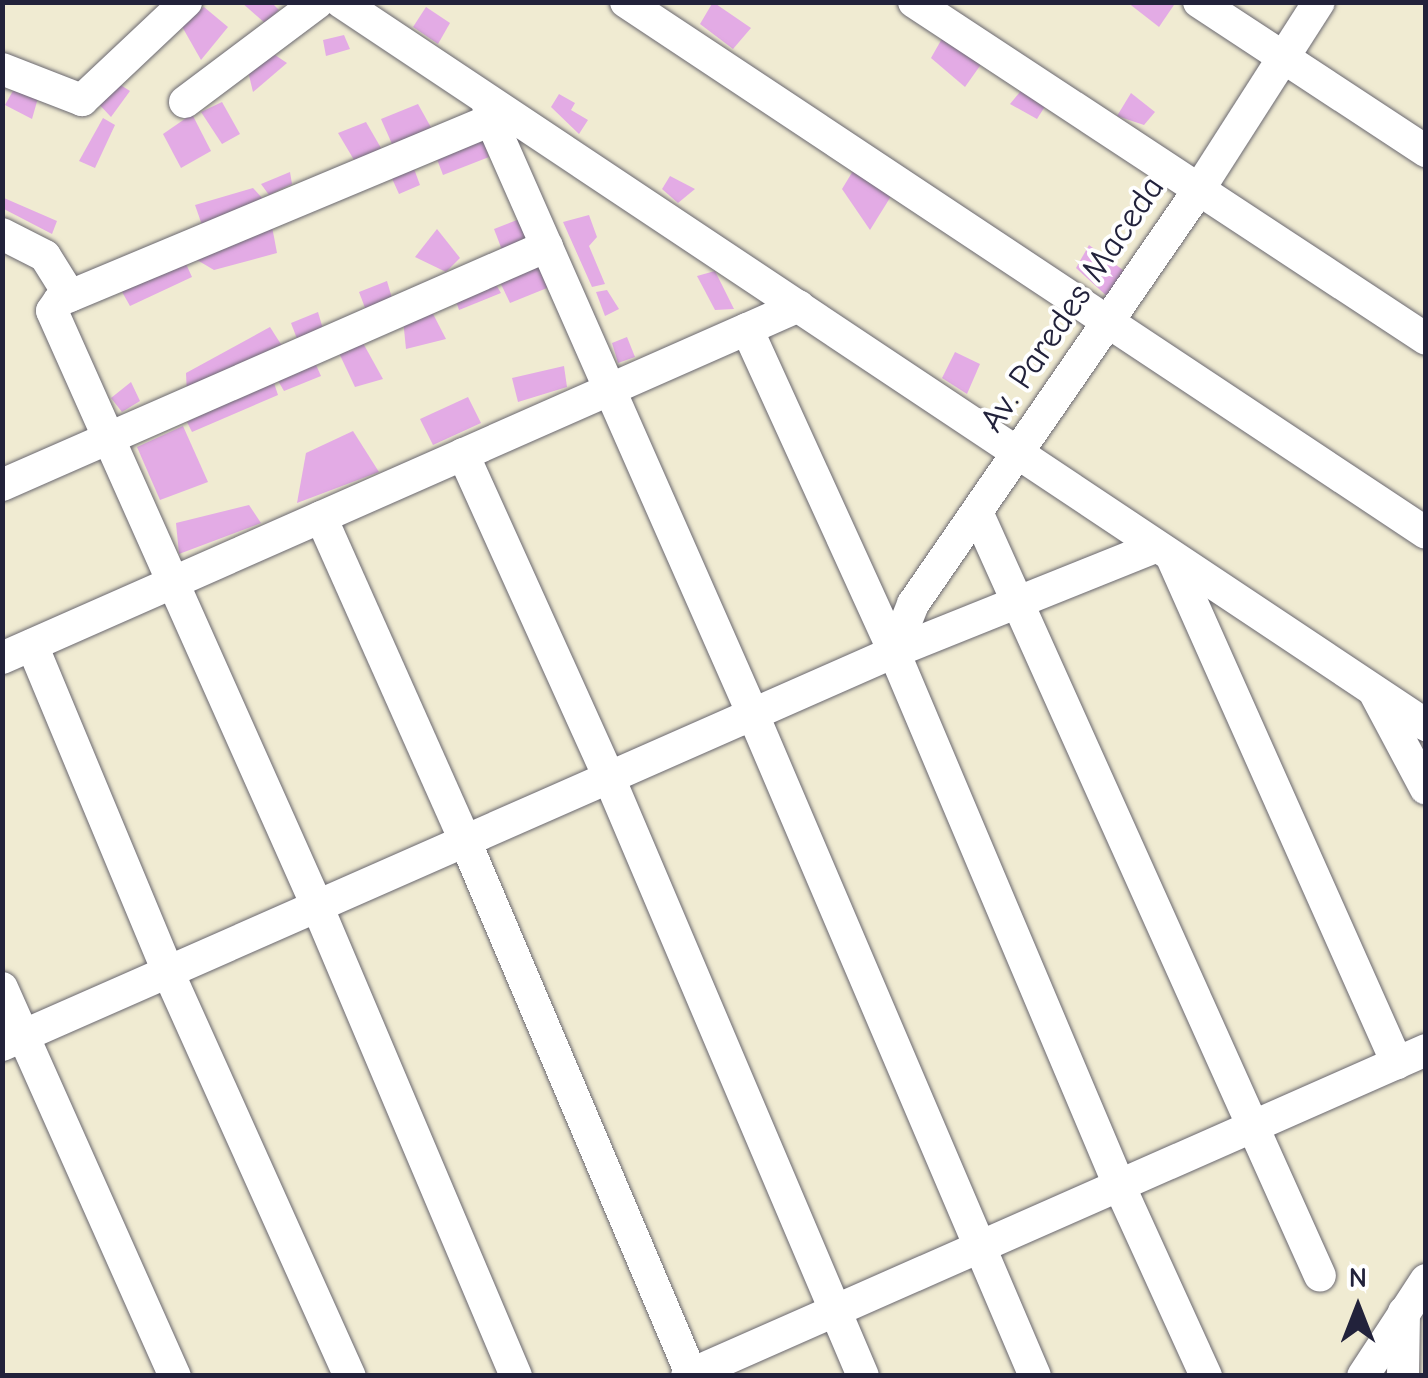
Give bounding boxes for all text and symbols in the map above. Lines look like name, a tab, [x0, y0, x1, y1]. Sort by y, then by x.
street label: Av. Paredes Maceda	[971, 168, 1173, 440]
north arrow	[1308, 1258, 1408, 1358]
text: N	[1349, 1262, 1367, 1294]

